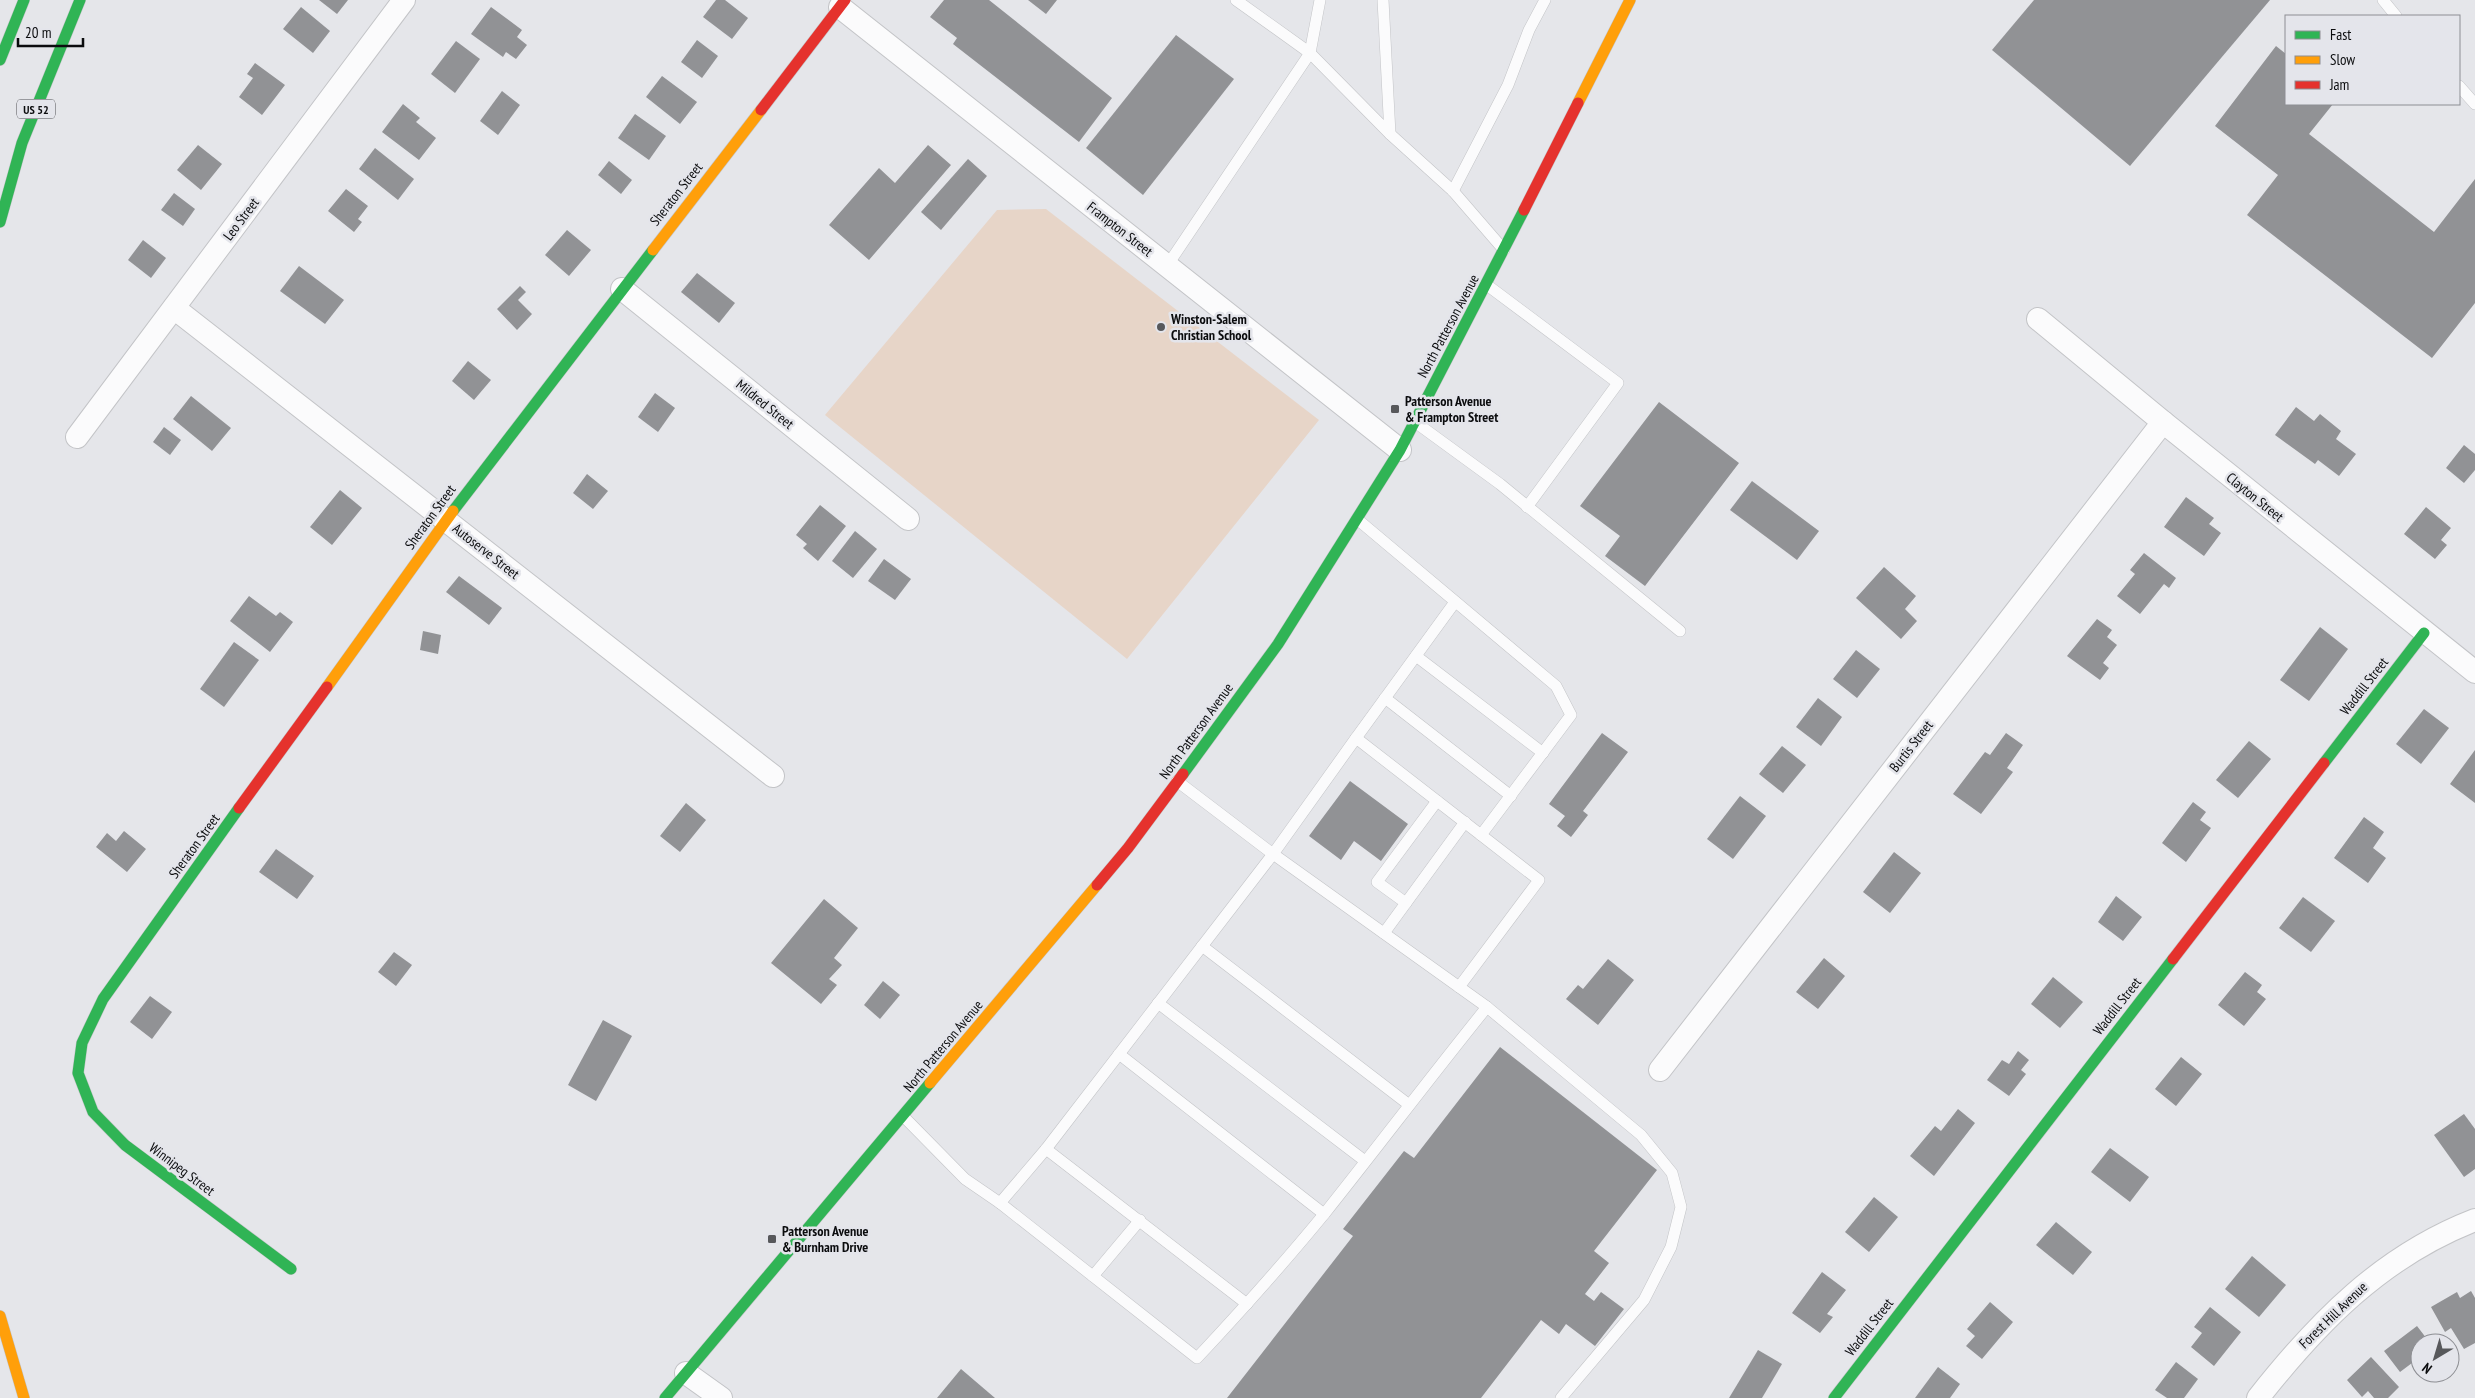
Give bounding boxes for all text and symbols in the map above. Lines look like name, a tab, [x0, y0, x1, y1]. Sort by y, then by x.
scale bar	[18, 15, 82, 47]
legend	[2285, 15, 2460, 105]
text: 20 m	[25, 23, 51, 42]
text: Fast	[2330, 25, 2351, 44]
text: Slow	[2330, 50, 2355, 69]
text: Jam	[2329, 75, 2349, 94]
road number: US 52	[17, 100, 55, 118]
street label: Sheraton Street	[646, 159, 706, 229]
street label: Leo Street	[219, 194, 263, 244]
street label: Frampton Street	[1084, 198, 1157, 260]
street label: North Patterson Avenue	[1413, 271, 1483, 381]
place label: Winston-Salem Christian School	[1170, 310, 1252, 344]
marker: Winston-Salem Christian School	[1155, 321, 1167, 333]
street label: Mildred Street	[733, 375, 798, 433]
place label: Patterson Avenue & Frampton Street	[1405, 392, 1498, 426]
marker: Patterson Avenue & Frampton Street	[1389, 403, 1401, 415]
street label: Clayton Street	[2223, 468, 2287, 526]
street label: Sheraton Street	[401, 481, 459, 553]
street label: Autoserve Street	[449, 519, 523, 583]
street label: Waddill Street	[2336, 653, 2392, 718]
street label: North Patterson Avenue	[1155, 679, 1237, 783]
street label: Burtis Street	[1885, 717, 1937, 775]
street label: Sheraton Street	[165, 810, 223, 882]
street label: Waddill Street	[2089, 973, 2145, 1038]
street label: North Patterson Avenue	[899, 996, 987, 1096]
street label: Winnipeg Street	[146, 1138, 218, 1200]
place label: Patterson Avenue & Burnham Drive	[782, 1222, 868, 1256]
marker: Patterson Avenue & Burnham Drive	[766, 1233, 778, 1245]
street label: Forest Hill Avenue	[2295, 1278, 2371, 1352]
street label: Waddill Street	[1841, 1294, 1897, 1359]
north arrow	[2410, 1333, 2460, 1383]
text: N	[2418, 1359, 2436, 1378]

